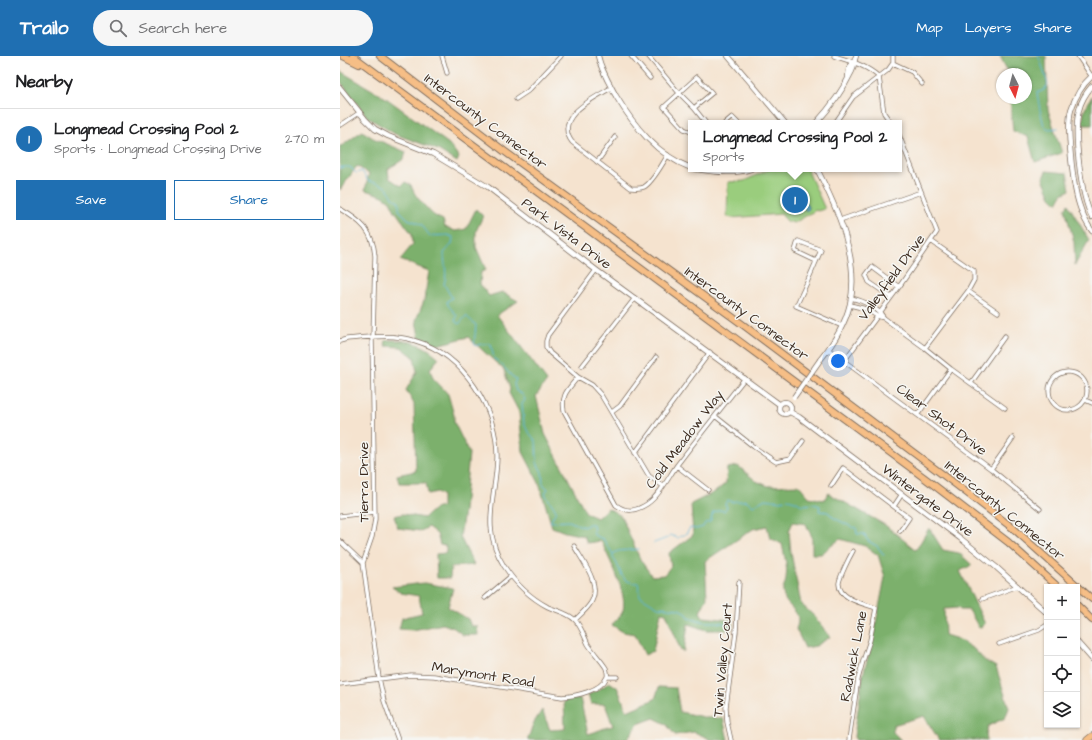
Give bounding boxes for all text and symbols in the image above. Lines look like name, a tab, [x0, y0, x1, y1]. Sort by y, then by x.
search box	[93, 10, 373, 46]
text: Trailo	[20, 15, 69, 42]
icon: search	[107, 17, 129, 39]
text: Search here	[139, 18, 227, 39]
text: Map	[916, 18, 943, 38]
text: Layers	[965, 18, 1012, 38]
text: Share	[1034, 18, 1072, 38]
north arrow	[996, 68, 1032, 104]
street label: Intercounty Connector	[420, 69, 551, 175]
text: Nearby	[16, 70, 73, 94]
text: Longmead Crossing Pool 2	[54, 119, 238, 140]
popup	[688, 120, 902, 172]
text: Longmead Crossing Pool 2	[703, 127, 887, 148]
text: 1	[28, 130, 30, 148]
text: 270 m	[285, 130, 324, 148]
text: Sports · Longmead Crossing Drive	[54, 140, 262, 158]
text: Sports	[703, 148, 745, 166]
button: Save	[16, 180, 166, 220]
button: Share	[174, 180, 324, 220]
pin: 1	[782, 185, 808, 215]
street label: Park Vista Drive	[517, 193, 616, 275]
street label: Valleyfield Drive	[854, 230, 930, 325]
street label: Intercounty Connector	[680, 262, 813, 366]
your location	[828, 351, 848, 371]
street label: Clear Shot Drive	[892, 379, 991, 461]
street label: Cold Meadow Way	[641, 386, 729, 493]
street label: Tierra Drive	[354, 441, 374, 522]
street label: Intercounty Connector	[940, 456, 1069, 566]
street label: Wintergate Drive	[877, 460, 978, 542]
map controls	[1044, 584, 1080, 728]
button: +	[1044, 584, 1080, 620]
street label: Twin Valley Court	[708, 602, 738, 718]
street label: Radwick Lane	[835, 609, 873, 703]
button: −	[1044, 620, 1080, 656]
button: locate	[1044, 656, 1080, 692]
street label: Marymont Road	[430, 657, 535, 693]
button: layers	[1044, 692, 1080, 728]

